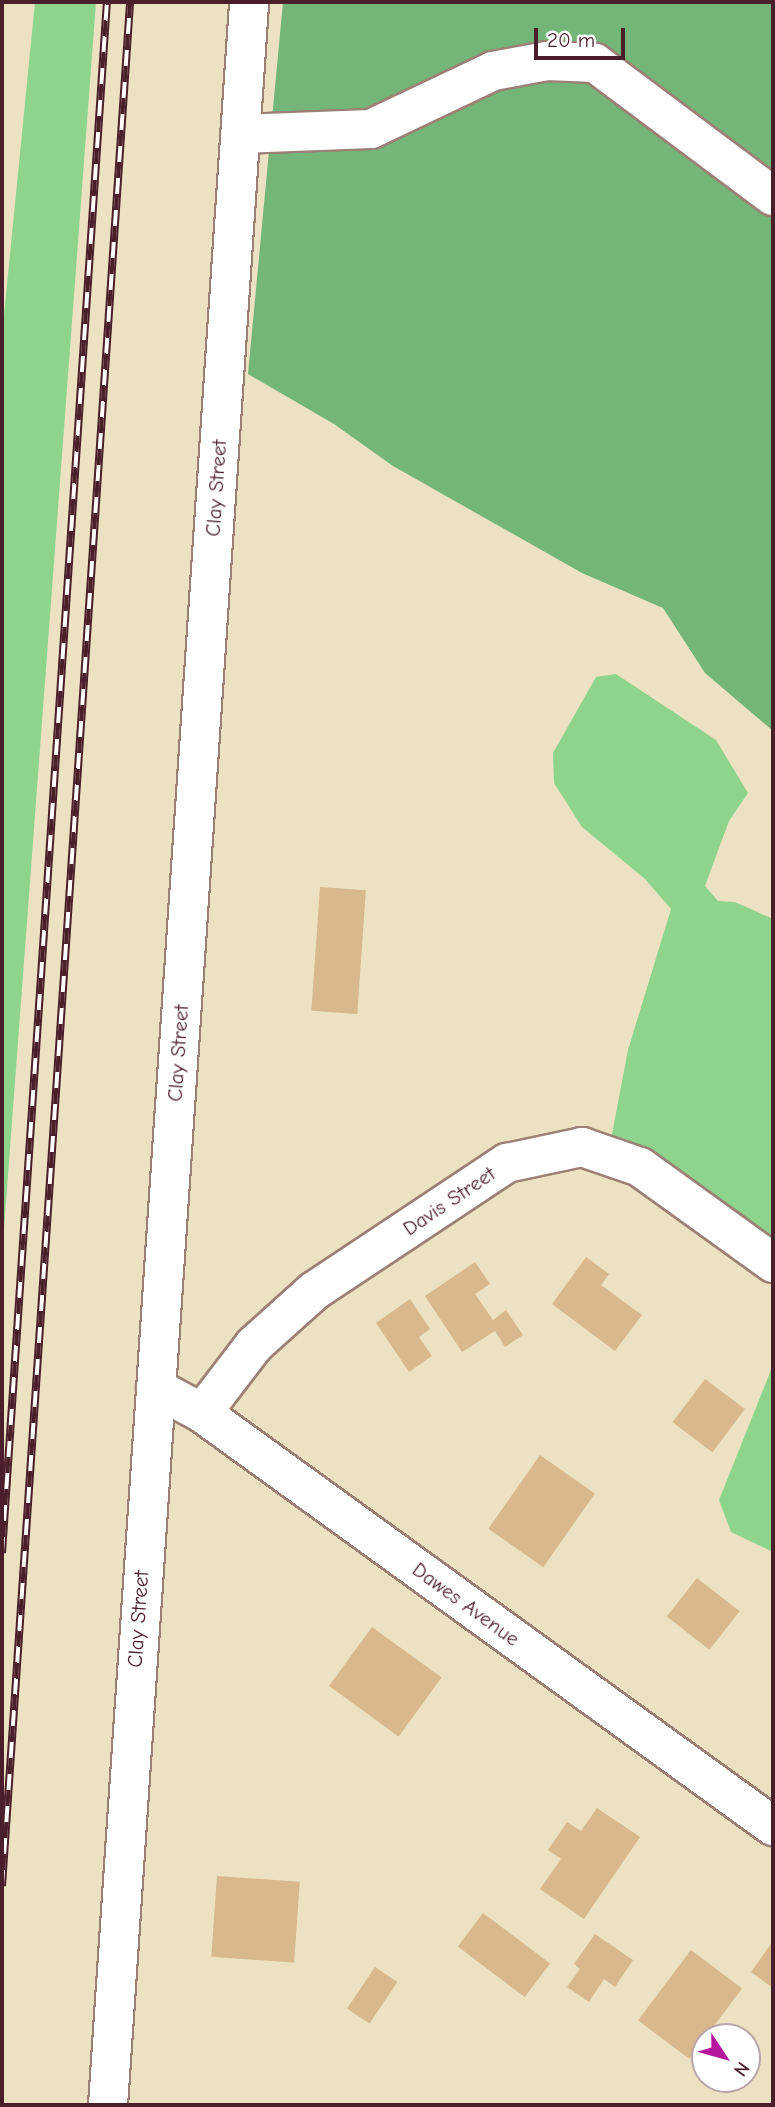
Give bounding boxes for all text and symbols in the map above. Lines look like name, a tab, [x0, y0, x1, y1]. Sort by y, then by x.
scale bar	[537, 14, 628, 58]
text: 20 m	[547, 28, 595, 52]
street label: Clay Street	[200, 439, 232, 537]
street label: Clay Street	[162, 1004, 194, 1102]
street label: Davis Street	[398, 1161, 500, 1241]
street label: Dawes Avenue	[407, 1557, 525, 1651]
street label: Clay Street	[122, 1570, 154, 1668]
north arrow	[691, 2023, 761, 2093]
text: N	[729, 2058, 754, 2081]

